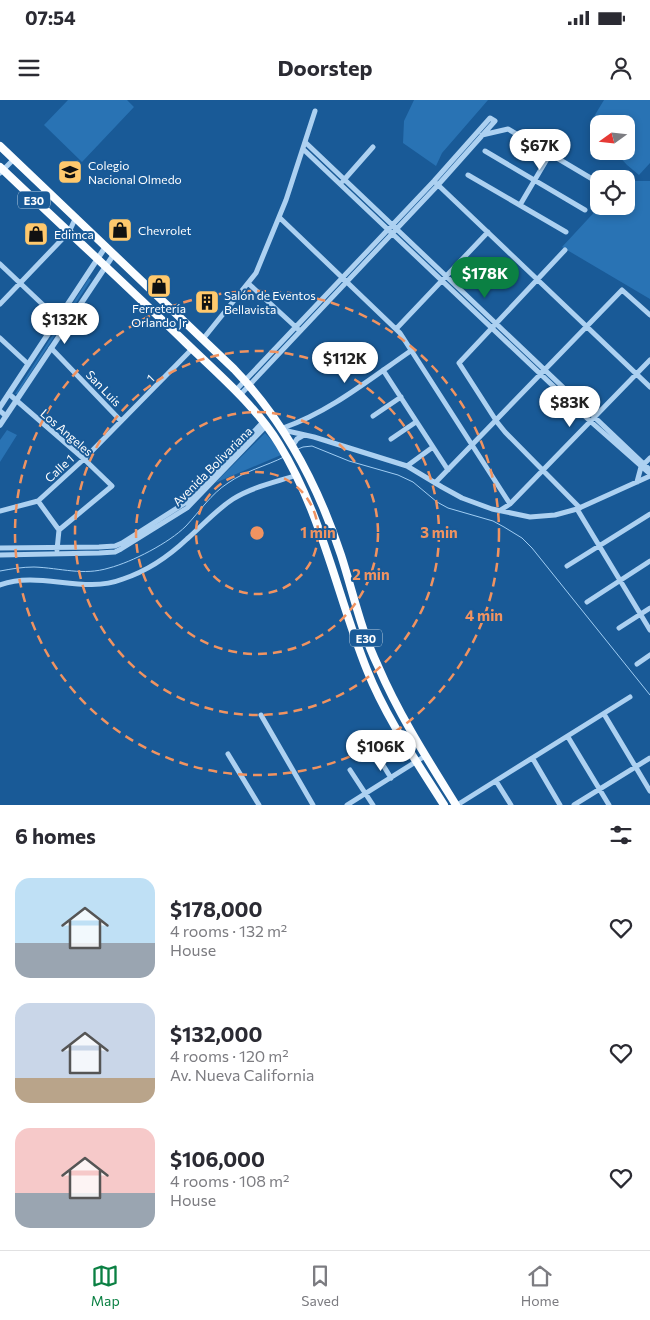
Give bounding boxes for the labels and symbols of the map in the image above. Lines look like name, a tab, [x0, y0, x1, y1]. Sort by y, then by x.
north arrow	[590, 115, 635, 160]
pin: $67K	[510, 128, 570, 171]
place label: Colegio Nacional Olmedo	[88, 158, 182, 186]
school or university icon: Colegio Nacional Olmedo	[57, 159, 83, 185]
road number: E30	[18, 192, 50, 208]
shop icon: Chevrolet	[107, 217, 133, 243]
shop icon: Edimca	[23, 221, 49, 247]
place label: Chevrolet	[138, 223, 191, 237]
place label: Edimca	[54, 227, 94, 241]
pin: $178K	[450, 256, 520, 299]
shop icon: Ferretería Orlando Jr	[146, 273, 172, 299]
place label: Salón de Eventos Bellavista	[224, 288, 316, 316]
building icon: Salón de Eventos Bellavista	[194, 289, 220, 315]
place label: Ferretería Orlando Jr	[131, 301, 187, 330]
pin: $132K	[30, 302, 100, 345]
pin: $112K	[310, 342, 380, 384]
street label: San Luis	[83, 367, 125, 409]
street label: 1	[143, 371, 157, 385]
pin: $83K	[540, 386, 600, 428]
street label: Los Angeles	[38, 406, 96, 458]
street label: Avenida Bolivariana	[169, 423, 255, 509]
street label: Calle 1	[42, 451, 76, 485]
text: 1 min	[300, 523, 336, 541]
text: 3 min	[420, 523, 458, 541]
centre of rings	[248, 524, 266, 542]
text: 2 min	[352, 565, 390, 583]
text: 4 min	[465, 606, 503, 624]
road number: E30	[350, 630, 382, 646]
pin: $106K	[346, 730, 416, 772]

